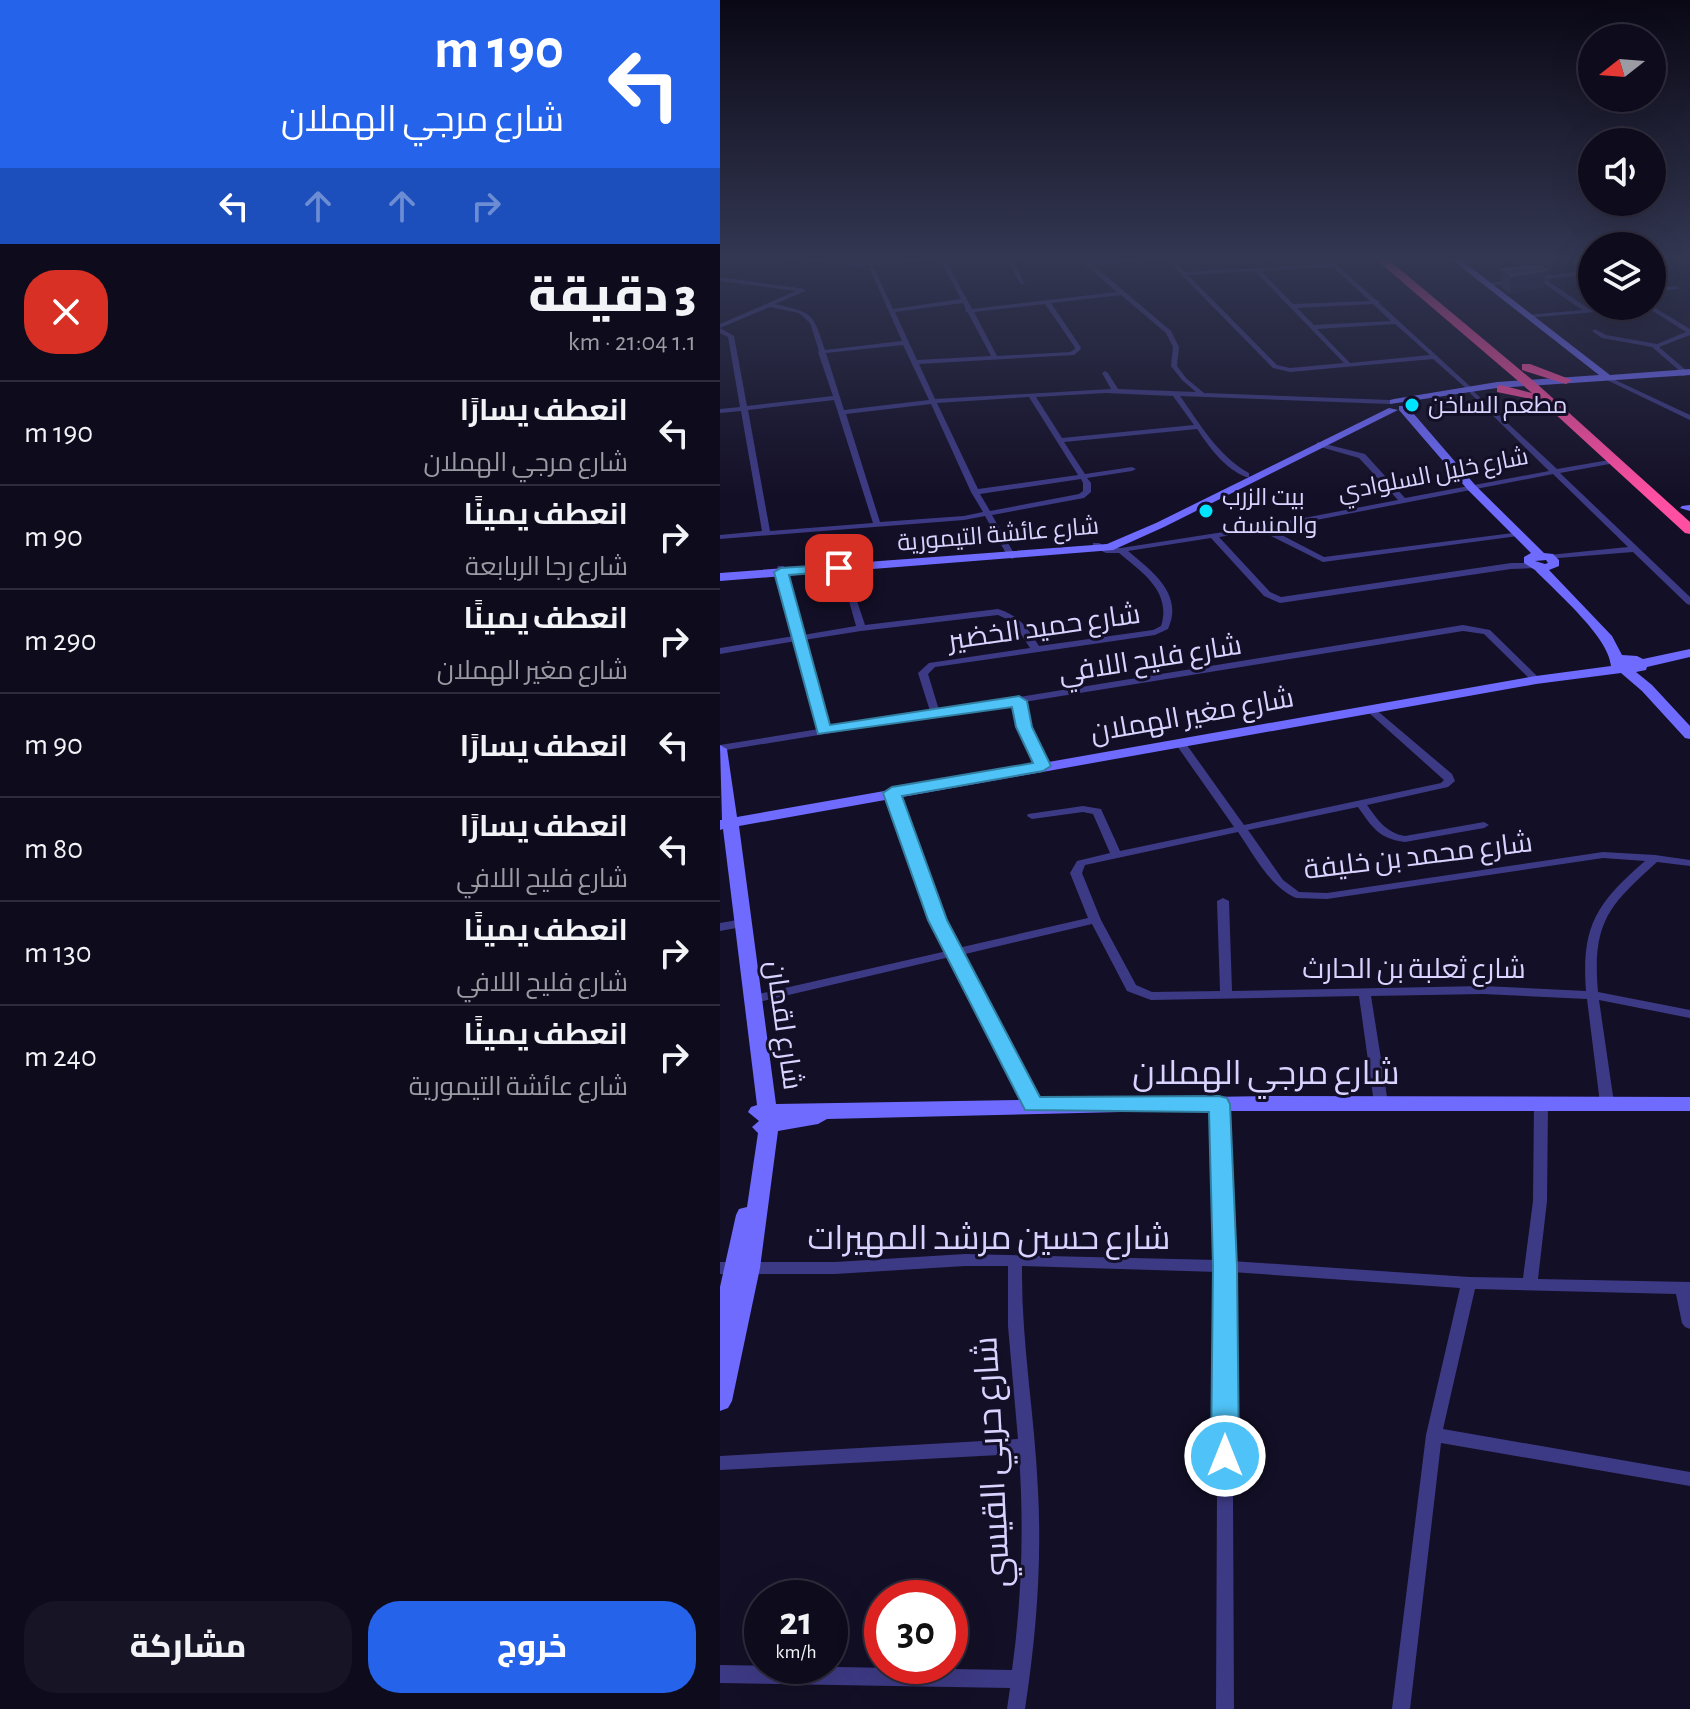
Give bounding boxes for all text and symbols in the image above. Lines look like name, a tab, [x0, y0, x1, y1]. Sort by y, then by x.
text: 190 m	[434, 22, 564, 78]
north arrow	[1578, 24, 1666, 112]
map controls	[1578, 24, 1666, 320]
icon: left	[592, 32, 696, 136]
text: شارع مرجي الهملان	[281, 102, 564, 138]
button: sound	[1578, 128, 1666, 216]
icon: left	[212, 184, 256, 228]
icon: ahead	[296, 184, 340, 228]
icon: ahead	[380, 184, 424, 228]
icon: right	[464, 184, 508, 228]
button: layers	[1578, 232, 1666, 320]
button: close	[24, 270, 108, 354]
text: 3 دقيقة	[529, 273, 696, 321]
text: 1.1 km · 21:04	[568, 329, 696, 355]
place label: مطعم الساخن	[1428, 394, 1567, 421]
text: انعطف يسارًا	[460, 396, 628, 426]
marker: مطعم الساخن	[1403, 396, 1421, 414]
icon: left	[652, 411, 696, 455]
text: 190 m	[24, 418, 93, 448]
street label: شارع خليل السلوادي	[1336, 444, 1531, 510]
text: شارع مرجي الهملان	[424, 450, 628, 476]
place label: بيت الزرب والمنسف	[1222, 486, 1317, 538]
text: انعطف يمينًا	[464, 500, 628, 530]
marker: بيت الزرب والمنسف	[1197, 502, 1215, 520]
street label: شارع عائشة التيمورية	[896, 513, 1100, 559]
icon: right	[652, 515, 696, 559]
text: 90 m	[24, 522, 83, 552]
pin	[805, 534, 873, 602]
icon: arrive	[817, 546, 861, 590]
text: شارع رجا الربابعة	[465, 554, 628, 580]
street label: شارع حميد الخضير	[944, 600, 1143, 659]
text: انعطف يمينًا	[464, 604, 628, 634]
icon: right	[652, 619, 696, 663]
text: 290 m	[24, 626, 97, 656]
street label: شارع فليح اللافي	[1057, 631, 1245, 694]
text: شارع مغير الهملان	[437, 658, 628, 684]
street label: شارع مغير الهملان	[1088, 683, 1297, 751]
icon: left	[652, 723, 696, 767]
text: 90 m	[24, 730, 83, 760]
text: انعطف يسارًا	[460, 732, 628, 762]
text: انعطف يسارًا	[460, 812, 628, 842]
icon: left	[652, 827, 696, 871]
street label: شارع محمد بن خليفة	[1302, 828, 1535, 888]
text: 80 m	[24, 834, 83, 864]
text: شارع فليح اللافي	[456, 866, 628, 892]
text: انعطف يمينًا	[464, 916, 628, 946]
icon: right	[652, 931, 696, 975]
text: 130 m	[24, 938, 91, 968]
street label: شارع ثعلبة بن الحارث	[1302, 955, 1526, 987]
street label: شارع لقمان	[757, 959, 807, 1092]
text: شارع فليح اللافي	[456, 970, 628, 996]
text: انعطف يمينًا	[464, 1020, 628, 1050]
icon: right	[652, 1035, 696, 1079]
text: 240 m	[24, 1042, 97, 1072]
street label: شارع مرجي الهملان	[1132, 1057, 1400, 1099]
text: شارع عائشة التيمورية	[409, 1074, 628, 1100]
street label: شارع حسين مرشد المهيرات	[808, 1222, 1170, 1260]
street label: شارع حربي القيسي	[969, 1335, 1025, 1588]
position arrow	[1183, 1414, 1267, 1498]
speed limit sign: 30	[864, 1580, 968, 1684]
button: مشاركة	[24, 1601, 352, 1693]
button: خروج	[368, 1601, 696, 1693]
text: 21	[779, 1602, 813, 1642]
text: km/h	[775, 1642, 817, 1662]

